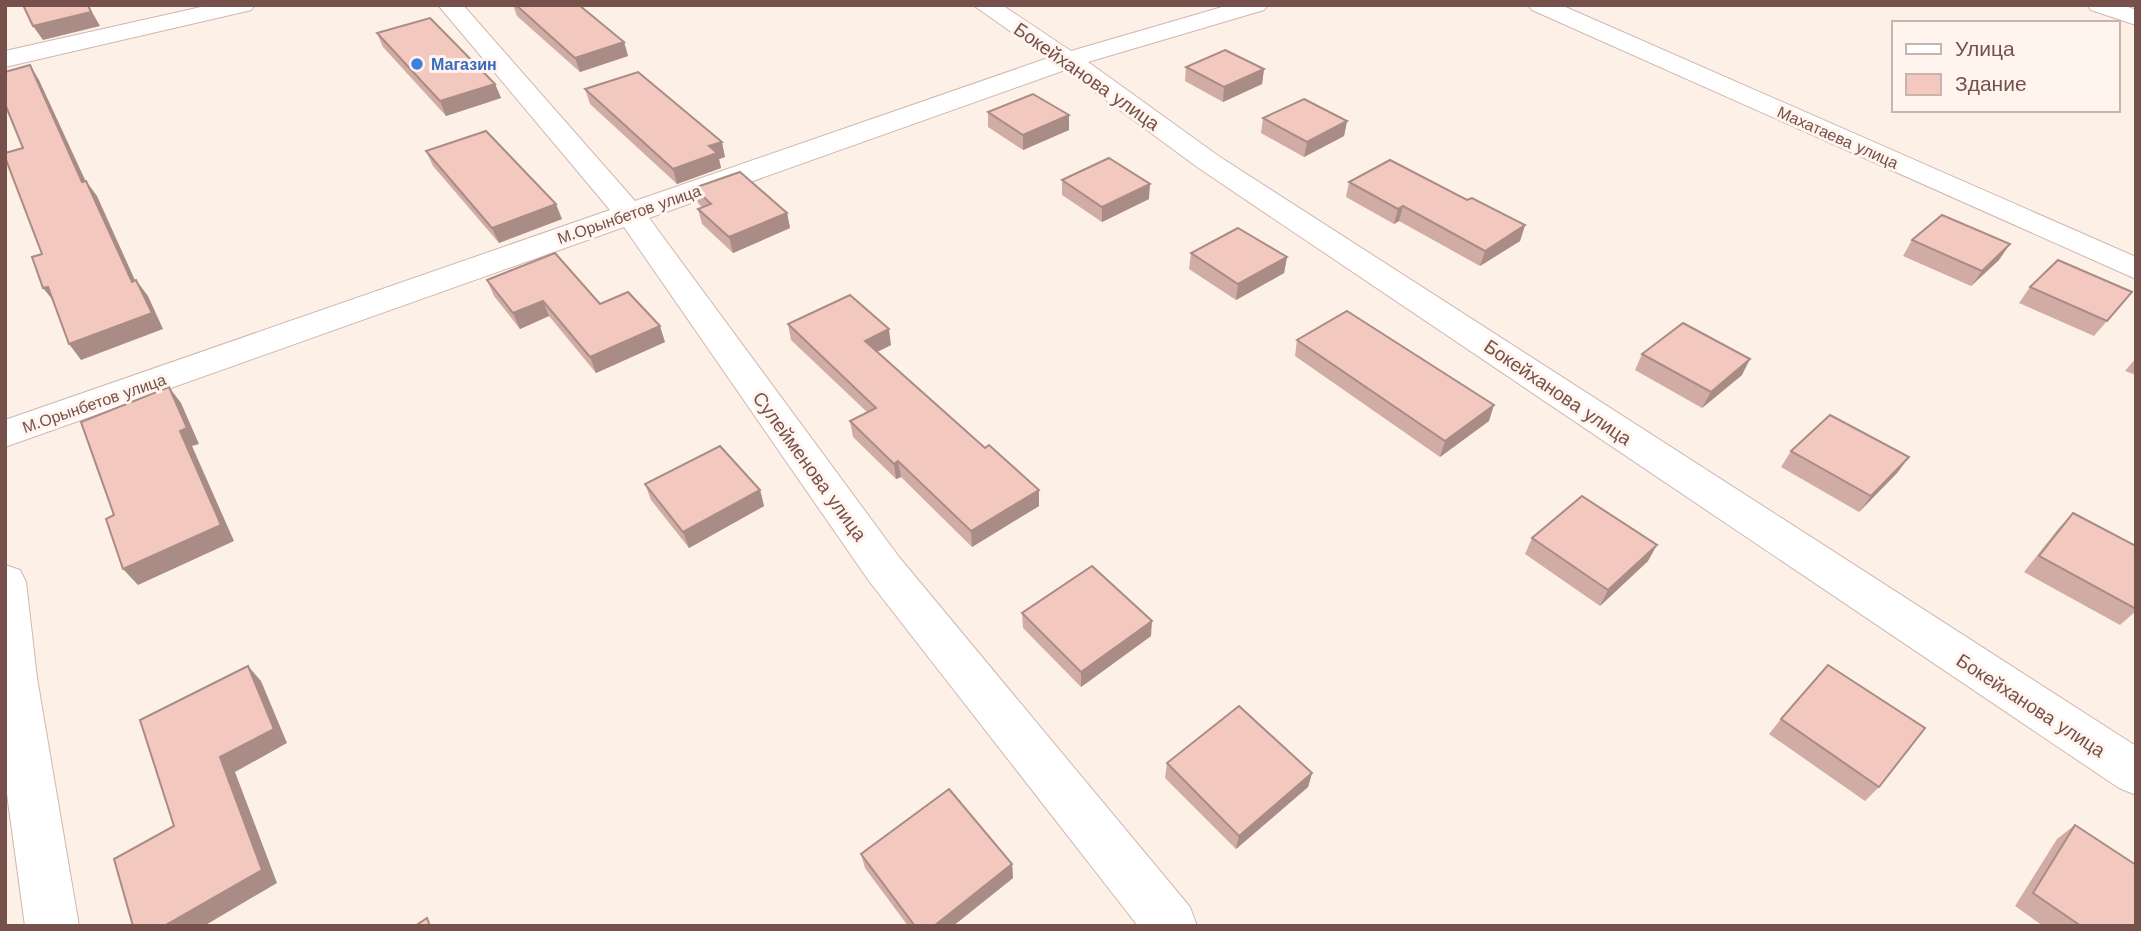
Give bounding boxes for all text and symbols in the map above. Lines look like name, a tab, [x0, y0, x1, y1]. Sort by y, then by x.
street label: Бокейханова улица	[1009, 17, 1164, 136]
legend	[1892, 21, 2120, 112]
text: Улица	[1955, 36, 2015, 61]
place label: Магазин	[431, 55, 497, 74]
marker: Магазин	[409, 56, 425, 72]
text: Здание	[1955, 71, 2027, 96]
street label: Махатаева улица	[1774, 102, 1901, 173]
street label: М.Орынбетов улица	[555, 181, 704, 248]
street label: Бокейханова улица	[1480, 335, 1636, 451]
street label: М.Орынбетов улица	[20, 370, 169, 437]
street label: Сулейменова улица	[748, 387, 872, 546]
street label: Бокейханова улица	[1952, 649, 2110, 762]

